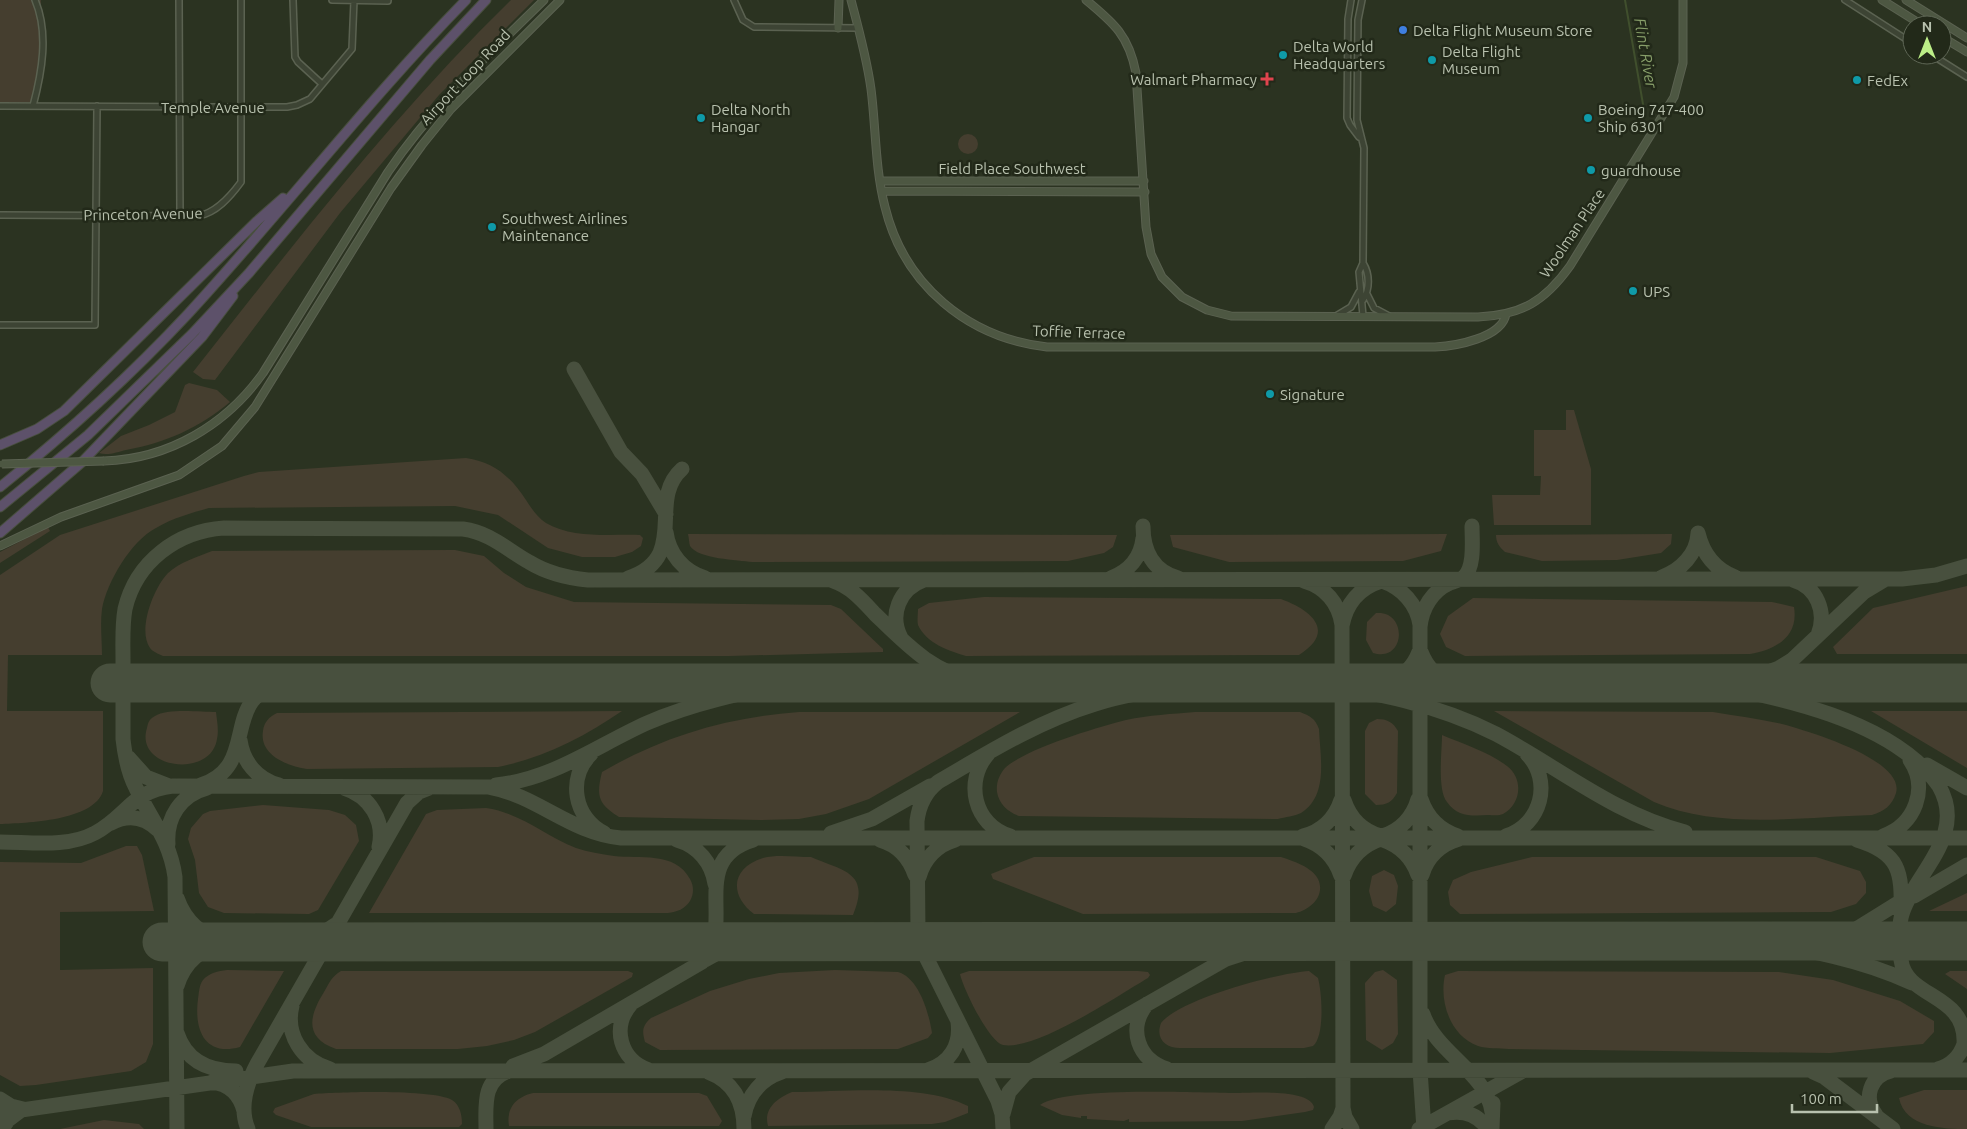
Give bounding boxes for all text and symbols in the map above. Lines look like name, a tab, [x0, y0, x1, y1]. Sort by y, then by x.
north arrow	[1902, 15, 1952, 65]
water label: Flint River	[1631, 16, 1661, 91]
text: N	[1922, 19, 1932, 35]
place label: Delta Flight Museum Store	[1413, 22, 1593, 39]
marker: Delta Flight Museum Store	[1397, 24, 1409, 36]
street label: Airport Loop Road	[417, 26, 513, 128]
place label: Delta World Headquarters	[1293, 38, 1385, 72]
place label: Delta Flight Museum	[1442, 43, 1520, 77]
marker: Delta World Headquarters	[1277, 49, 1289, 61]
marker: Delta Flight Museum	[1426, 54, 1438, 66]
place label: Walmart Pharmacy	[1130, 71, 1257, 88]
place label: FedEx	[1867, 72, 1908, 89]
marker: Walmart Pharmacy	[1261, 73, 1273, 85]
marker: FedEx	[1851, 74, 1863, 86]
street label: Temple Avenue	[161, 99, 265, 116]
place label: Delta North Hangar	[711, 101, 790, 135]
place label: Boeing 747-400 Ship 6301	[1598, 101, 1704, 135]
marker: Delta North Hangar	[695, 112, 707, 124]
marker: Boeing 747-400 Ship 6301	[1582, 112, 1594, 124]
street label: Field Place Southwest	[938, 160, 1086, 177]
place label: guardhouse	[1601, 162, 1681, 179]
marker: guardhouse	[1585, 164, 1597, 176]
street label: Woolman Place	[1536, 185, 1608, 281]
street label: Princeton Avenue	[83, 204, 203, 224]
place label: Southwest Airlines Maintenance	[502, 210, 627, 244]
marker: Southwest Airlines Maintenance	[486, 221, 498, 233]
place label: UPS	[1643, 283, 1670, 300]
marker: UPS	[1627, 285, 1639, 297]
street label: Toffie Terrace	[1032, 322, 1126, 342]
place label: Signature	[1280, 386, 1345, 403]
marker: Signature	[1264, 388, 1276, 400]
scale bar	[1792, 1082, 1877, 1114]
text: 100 m	[1800, 1090, 1842, 1107]

